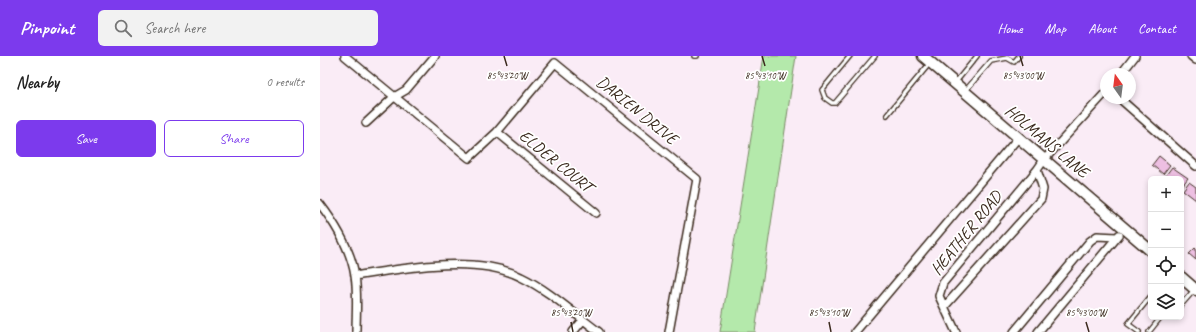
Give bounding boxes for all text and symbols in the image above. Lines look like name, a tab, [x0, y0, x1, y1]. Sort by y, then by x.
search box	[98, 10, 378, 46]
text: Pinpoint	[20, 16, 74, 40]
icon: search	[112, 17, 134, 39]
text: Search here	[144, 19, 205, 38]
text: Home	[997, 20, 1023, 37]
text: Map	[1045, 20, 1066, 37]
text: About	[1088, 20, 1116, 37]
text: Contact	[1138, 20, 1176, 37]
north arrow	[1100, 68, 1136, 104]
text: 85°43'20"W	[487, 69, 529, 82]
text: 85°43'10"W	[745, 69, 787, 82]
text: 85°43'00"W	[1003, 69, 1045, 82]
street label: DARIEN DRIVE	[592, 71, 684, 151]
text: Nearby	[16, 72, 59, 93]
text: 0 results	[266, 74, 304, 90]
street label: HOLMANS LANE	[1001, 100, 1095, 183]
button: Save	[16, 120, 156, 157]
button: Share	[164, 120, 304, 157]
street label: ELDER COURT	[515, 125, 600, 200]
map controls	[1148, 176, 1184, 320]
button: +	[1148, 176, 1184, 212]
street label: HEATHER ROAD	[926, 185, 1008, 279]
button: −	[1148, 212, 1184, 248]
button: locate	[1148, 248, 1184, 284]
button: layers	[1148, 284, 1184, 320]
text: 85°43'20"W	[551, 306, 593, 319]
text: 85°43'10"W	[809, 306, 851, 319]
text: 85°43'00"W	[1066, 306, 1108, 319]

